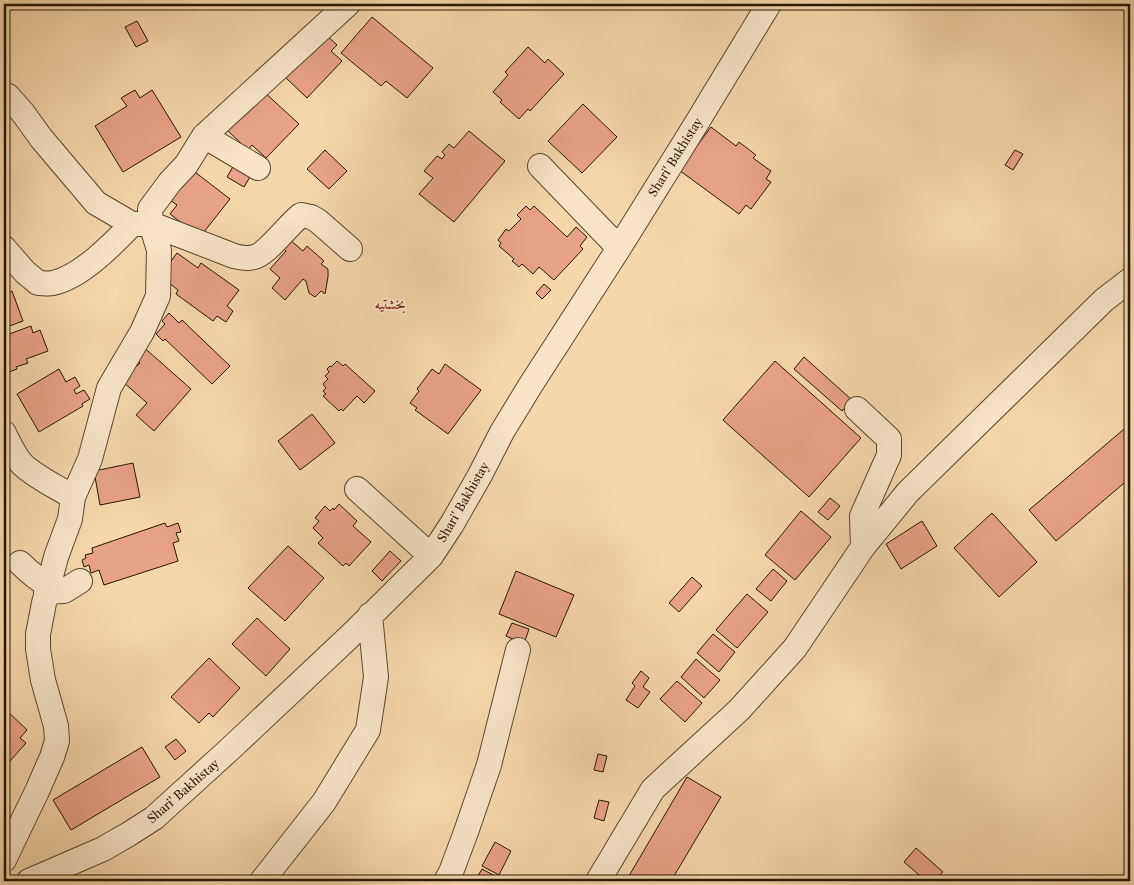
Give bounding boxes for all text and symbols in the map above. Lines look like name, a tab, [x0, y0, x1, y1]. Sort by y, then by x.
street label: Shari' Bakhistay	[645, 114, 705, 199]
district label: بخشتيه	[374, 294, 406, 314]
street label: Shari' Bakhistay	[434, 459, 492, 545]
street label: Shari' Bakhistay	[144, 756, 222, 826]

